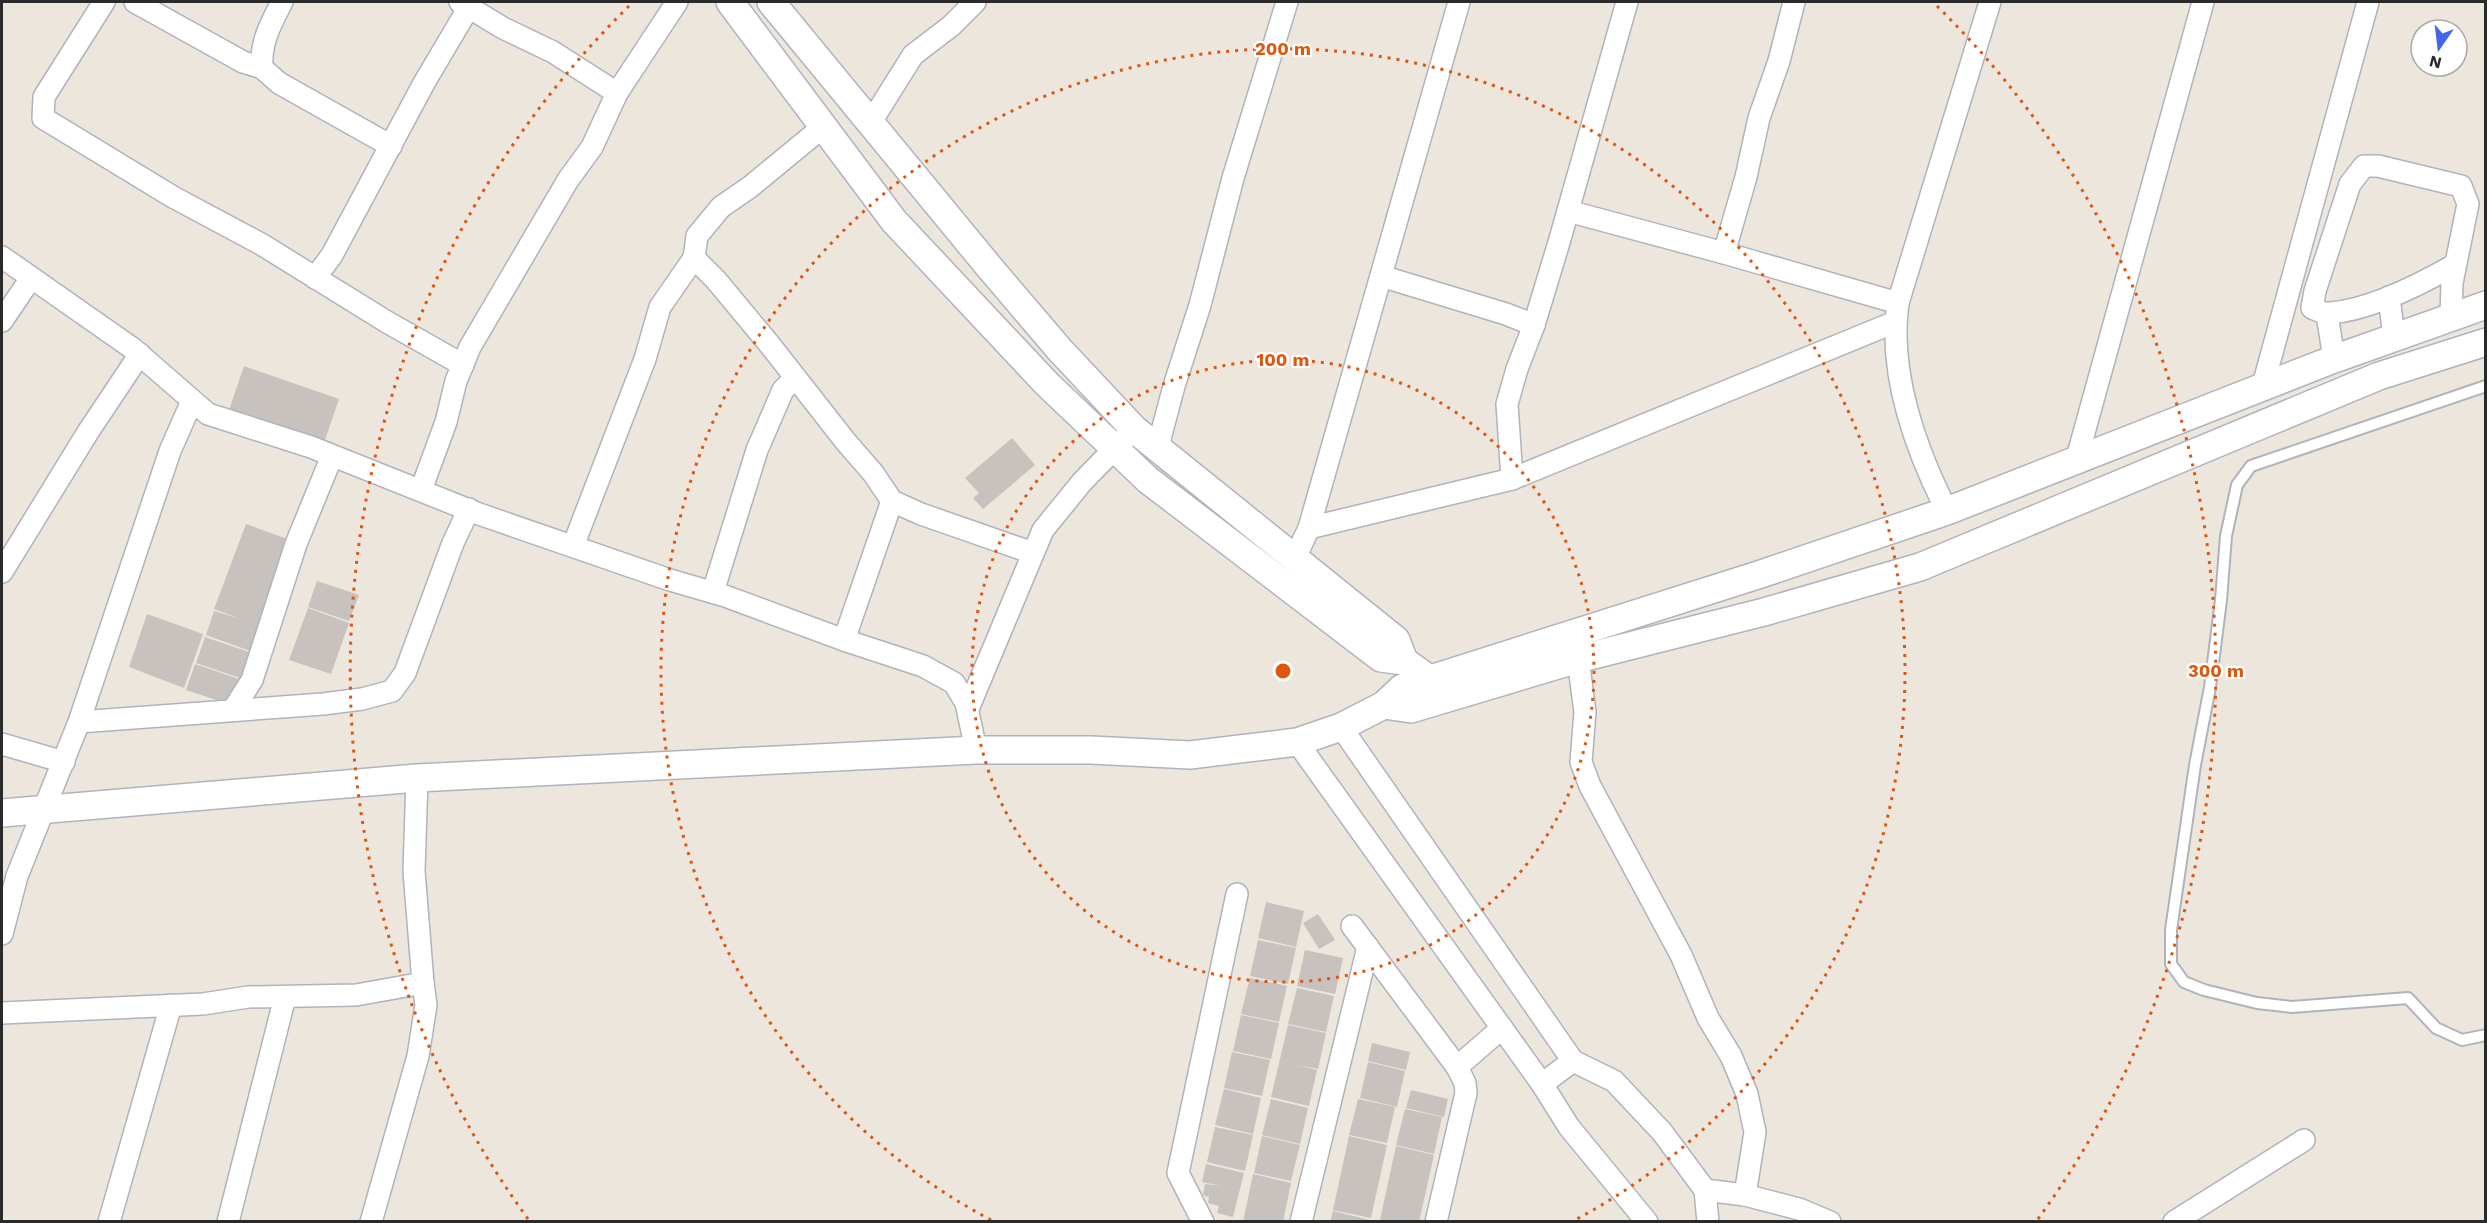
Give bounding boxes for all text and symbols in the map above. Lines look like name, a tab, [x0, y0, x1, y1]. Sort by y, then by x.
north arrow	[2409, 18, 2469, 78]
text: 200 m	[1255, 38, 1311, 59]
text: N	[2427, 51, 2444, 73]
text: 100 m	[1256, 349, 1310, 370]
text: 300 m	[2188, 660, 2244, 681]
centre of rings	[1273, 661, 1293, 681]

